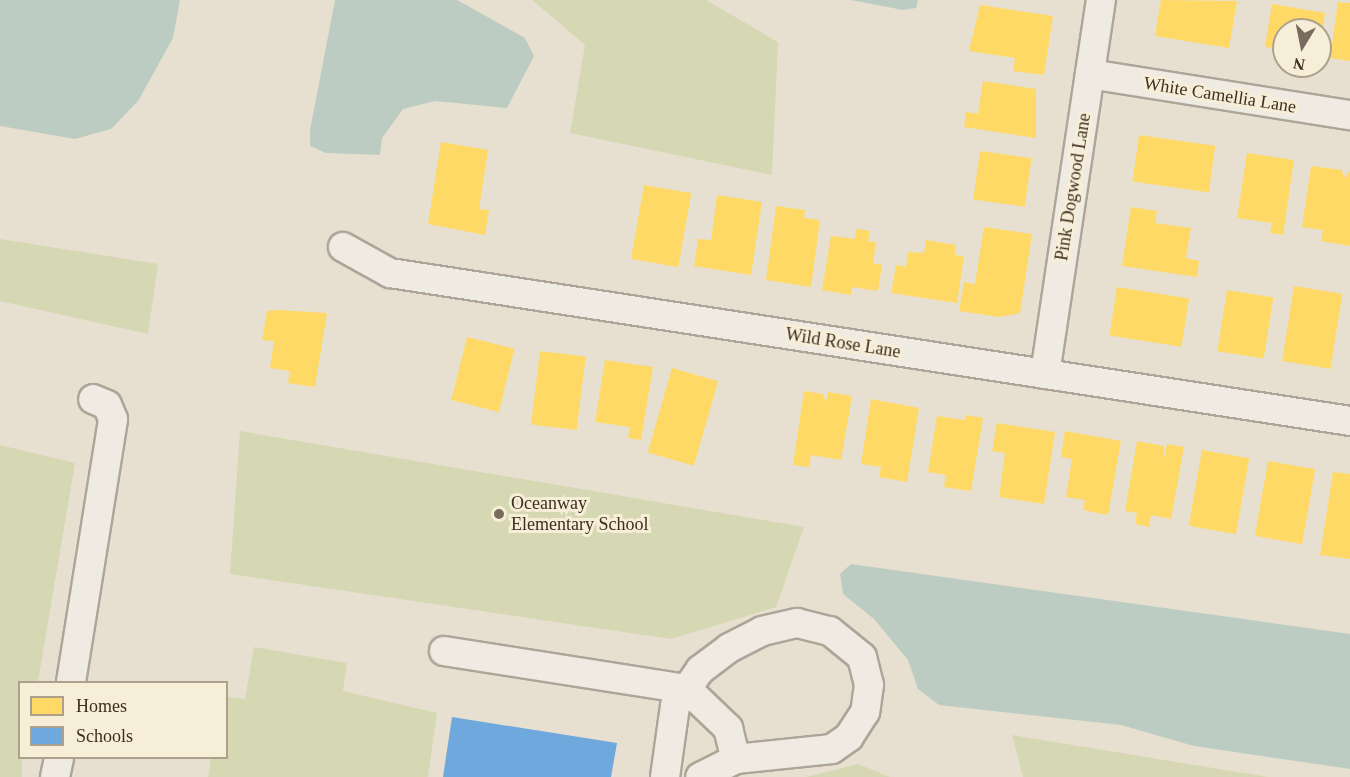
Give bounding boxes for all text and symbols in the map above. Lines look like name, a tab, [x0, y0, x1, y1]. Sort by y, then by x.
north arrow	[1272, 18, 1332, 78]
text: N	[1292, 55, 1306, 74]
street label: White Camellia Lane	[1142, 72, 1298, 118]
street label: Pink Dogwood Lane	[1051, 112, 1095, 262]
street label: Wild Rose Lane	[784, 323, 902, 363]
place label: Oceanway Elementary School	[511, 493, 648, 536]
marker: Oceanway Elementary School	[492, 507, 506, 521]
legend	[18, 681, 228, 759]
text: Homes	[76, 696, 127, 716]
text: Schools	[76, 726, 133, 746]

